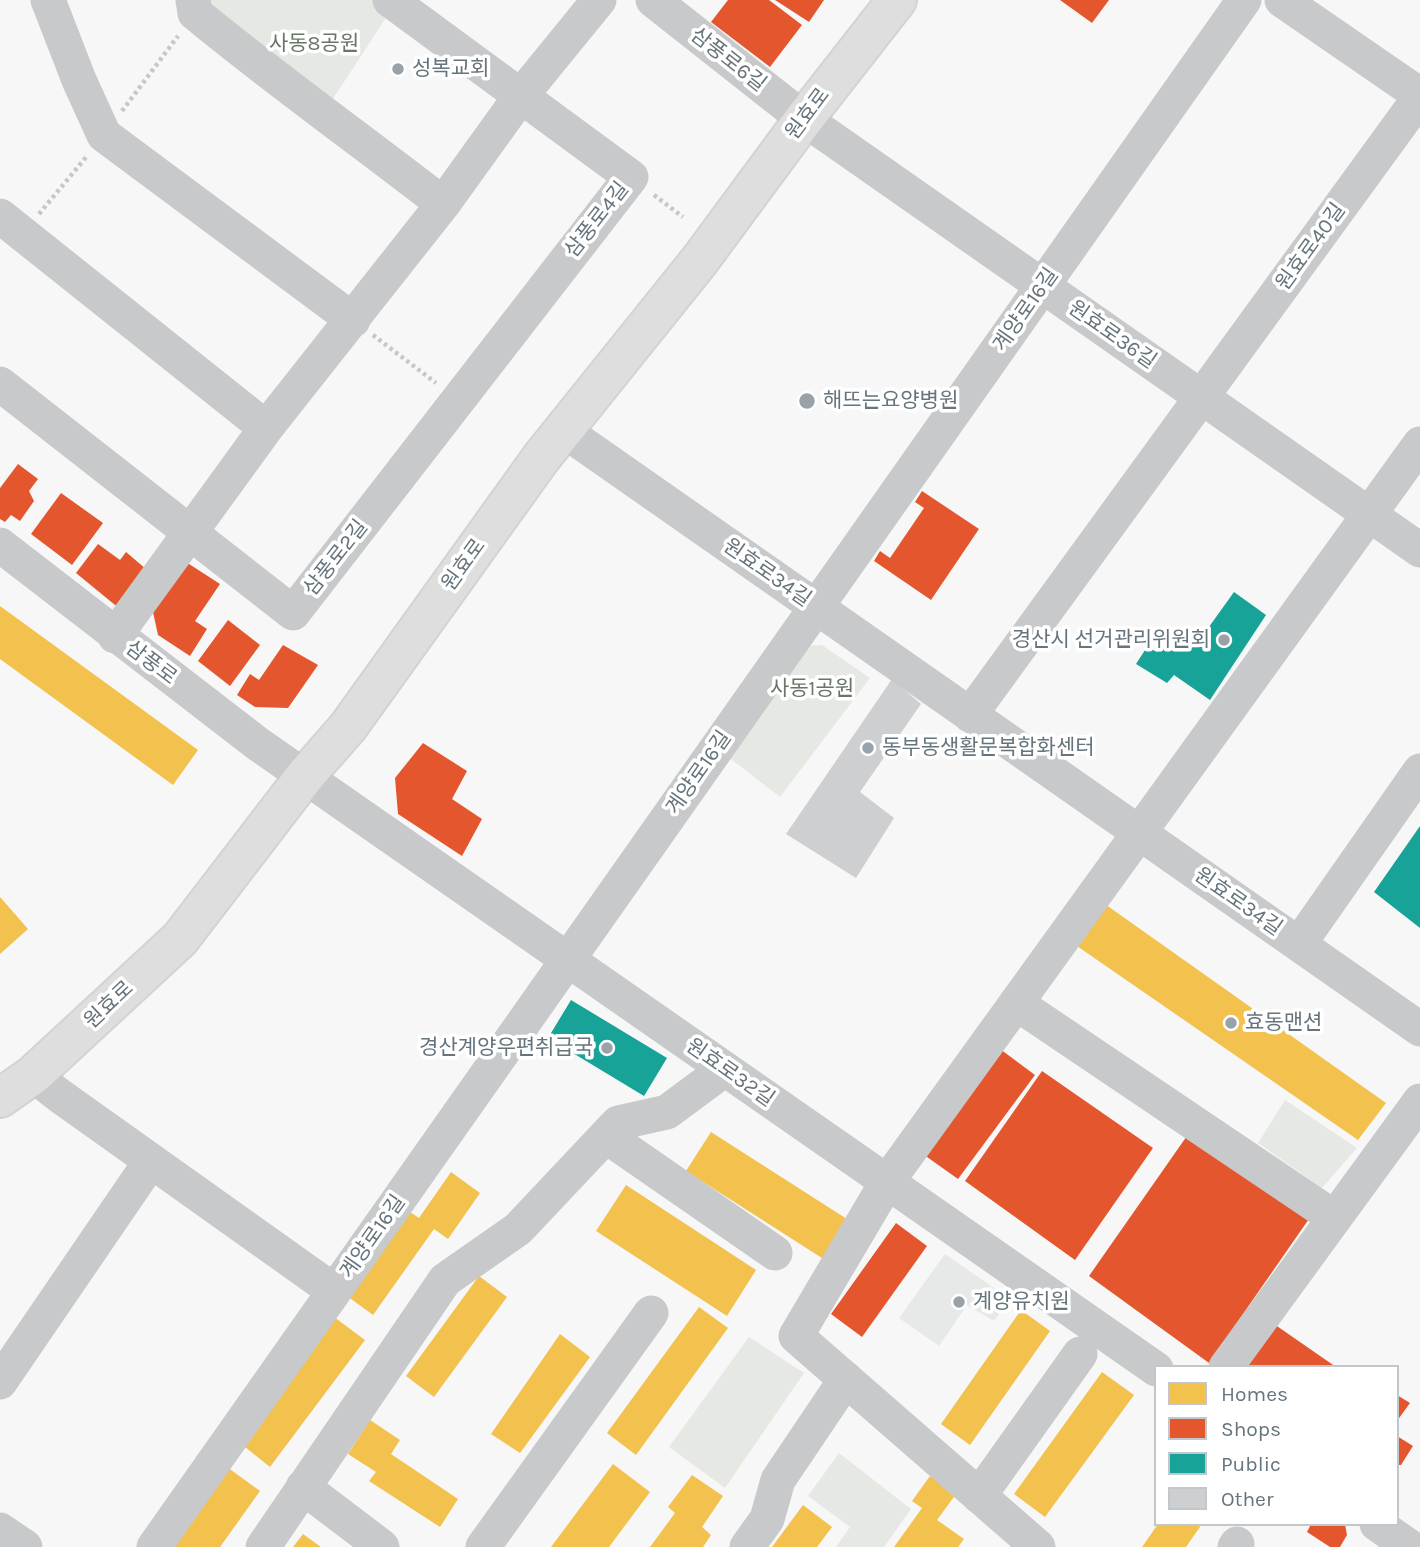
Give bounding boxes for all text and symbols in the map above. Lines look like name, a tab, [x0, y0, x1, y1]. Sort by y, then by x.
street label: 삼풍로6길	[685, 23, 771, 97]
park label: 사동8공원	[269, 31, 359, 57]
place label: 성복교회	[412, 56, 489, 82]
marker: 성복교회	[390, 61, 406, 77]
street label: 원효로	[780, 83, 836, 145]
street label: 삼풍로4길	[560, 177, 634, 263]
street label: 원효로40길	[1271, 199, 1351, 295]
street label: 계양로16길	[988, 263, 1064, 357]
street label: 원효로36길	[1063, 296, 1161, 374]
place label: 해뜨는요양병원	[823, 388, 958, 414]
marker: 해뜨는요양병원	[797, 391, 817, 411]
street label: 삼풍로2길	[299, 515, 373, 601]
street label: 원효로	[437, 534, 491, 596]
street label: 원효로34길	[718, 534, 816, 612]
place label: 경산시 선거관리위원회	[1012, 627, 1210, 653]
marker: 경산시 선거관리위원회	[1216, 632, 1232, 648]
street label: 삼풍로	[120, 635, 182, 691]
park label: 사동1공원	[770, 676, 854, 702]
street label: 계양로16길	[661, 726, 737, 820]
place label: 동부동생활문복합화센터	[882, 735, 1095, 761]
marker: 동부동생활문복합화센터	[860, 740, 876, 756]
street label: 원효로34길	[1189, 863, 1287, 941]
street label: 원효로	[79, 976, 139, 1034]
place label: 효동맨션	[1245, 1010, 1322, 1036]
marker: 효동맨션	[1223, 1015, 1239, 1031]
street label: 원효로32길	[681, 1033, 779, 1113]
place label: 경산계양우편취급국	[419, 1035, 593, 1061]
marker: 경산계양우편취급국	[599, 1040, 615, 1056]
street label: 계양로16길	[335, 1190, 411, 1284]
place label: 계양유치원	[973, 1289, 1070, 1315]
marker: 계양유치원	[951, 1294, 967, 1310]
legend	[1154, 1365, 1399, 1526]
text: Homes	[1221, 1382, 1288, 1406]
text: Shops	[1221, 1417, 1281, 1441]
text: Public	[1221, 1452, 1281, 1476]
text: Other	[1221, 1487, 1274, 1511]

